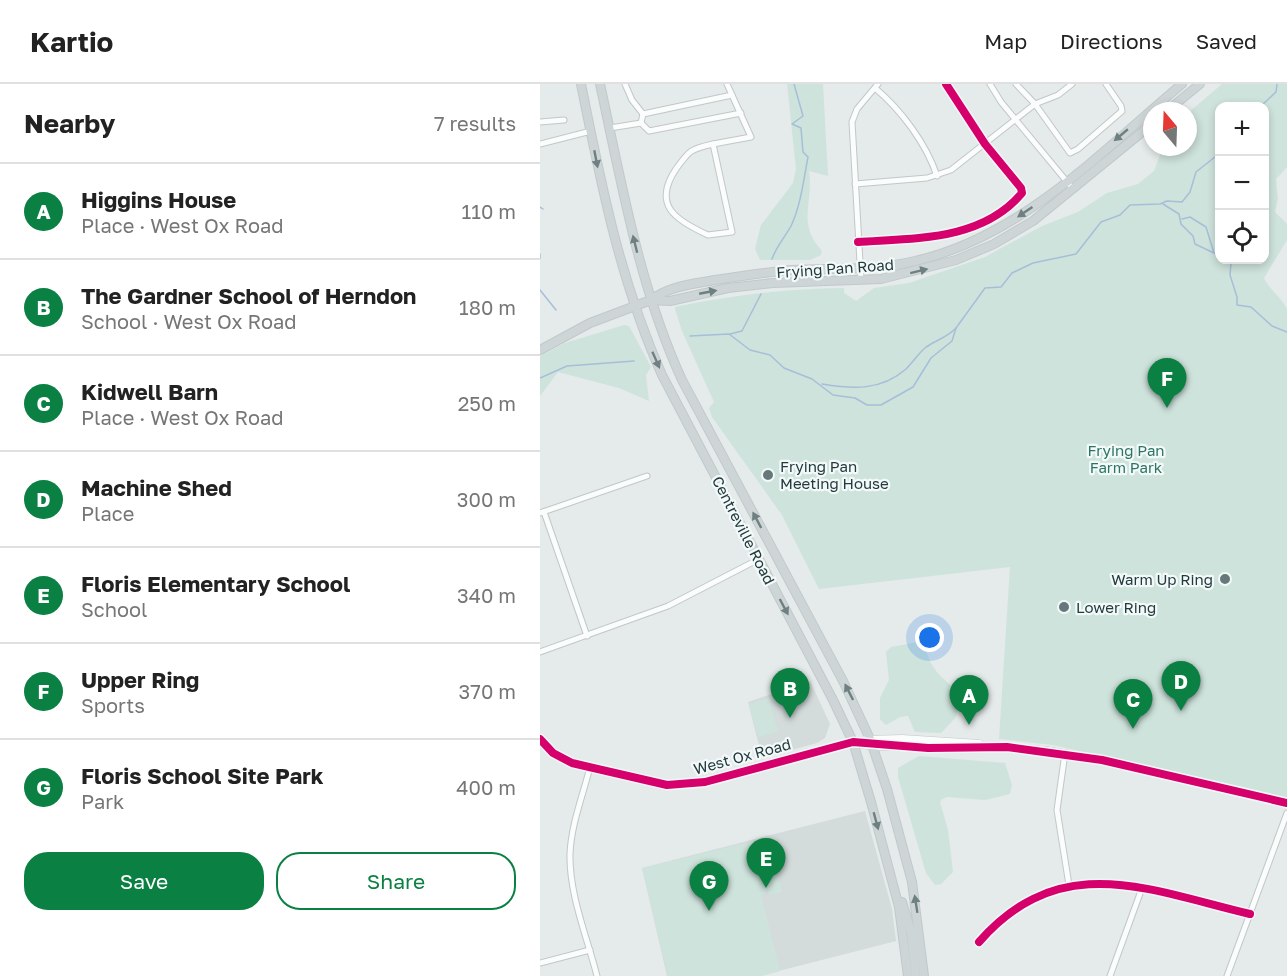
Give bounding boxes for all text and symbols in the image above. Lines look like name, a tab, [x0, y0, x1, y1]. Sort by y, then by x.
text: Kartio	[30, 25, 113, 58]
text: Map	[984, 28, 1027, 54]
text: Directions	[1060, 28, 1163, 54]
text: Saved	[1196, 28, 1257, 54]
north arrow	[1143, 102, 1197, 156]
map controls	[1215, 102, 1269, 264]
button: +	[1215, 102, 1269, 156]
text: Nearby	[24, 108, 115, 139]
text: 7 results	[434, 111, 516, 135]
one-way arrow	[1114, 128, 1129, 141]
one-way arrow	[592, 150, 601, 169]
button: −	[1215, 156, 1269, 210]
text: Higgins House	[81, 186, 236, 213]
text: A	[36, 199, 51, 223]
text: 110 m	[462, 199, 516, 223]
one-way arrow	[1017, 207, 1033, 218]
button: locate	[1215, 210, 1269, 264]
text: Place · West Ox Road	[81, 213, 284, 237]
one-way arrow	[630, 235, 640, 253]
street label: Frying Pan Road	[776, 255, 894, 281]
one-way arrow	[910, 266, 928, 276]
text: The Gardner School of Herndon	[81, 282, 416, 309]
one-way arrow	[699, 287, 718, 296]
text: B	[36, 295, 51, 319]
text: 180 m	[459, 295, 516, 319]
text: School · West Ox Road	[81, 309, 297, 333]
one-way arrow	[651, 351, 660, 368]
pin: F	[1148, 358, 1186, 408]
text: Kidwell Barn	[81, 378, 218, 405]
text: C	[36, 391, 51, 415]
text: 250 m	[458, 391, 516, 415]
text: Place · West Ox Road	[81, 405, 284, 429]
park label: Frying Pan Farm Park	[1087, 441, 1165, 476]
place label: Frying Pan Meeting House	[780, 457, 889, 492]
marker: Frying Pan Meeting House	[761, 468, 775, 482]
street label: Centreville Road	[709, 473, 779, 587]
text: Machine Shed	[81, 474, 232, 501]
text: D	[36, 487, 51, 511]
text: 300 m	[457, 487, 516, 511]
text: Place	[81, 501, 134, 525]
one-way arrow	[752, 511, 762, 528]
text: Floris Elementary School	[81, 570, 350, 597]
place label: Warm Up Ring	[1111, 570, 1213, 588]
marker: Warm Up Ring	[1218, 572, 1232, 586]
text: E	[37, 583, 50, 607]
text: 340 m	[457, 583, 516, 607]
text: School	[81, 597, 147, 621]
place label: Lower Ring	[1076, 598, 1156, 616]
one-way arrow	[779, 599, 789, 616]
marker: Lower Ring	[1057, 600, 1071, 614]
your location	[915, 623, 944, 652]
pin: D	[1162, 662, 1200, 711]
text: Upper Ring	[81, 666, 199, 693]
pin: B	[770, 668, 810, 718]
pin: A	[950, 676, 988, 725]
text: F	[38, 679, 49, 703]
text: 370 m	[459, 679, 516, 703]
pin: C	[1114, 680, 1152, 729]
one-way arrow	[844, 684, 854, 701]
text: Sports	[81, 693, 145, 717]
street label: West Ox Road	[691, 734, 793, 778]
text: Floris School Site Park	[81, 762, 324, 789]
text: G	[36, 775, 51, 799]
text: 400 m	[456, 775, 516, 799]
text: Park	[81, 789, 124, 813]
one-way arrow	[872, 812, 882, 830]
pin: E	[746, 838, 786, 888]
button: Save	[24, 852, 264, 910]
button: Share	[276, 852, 516, 910]
pin: G	[690, 862, 728, 911]
one-way arrow	[911, 894, 920, 913]

